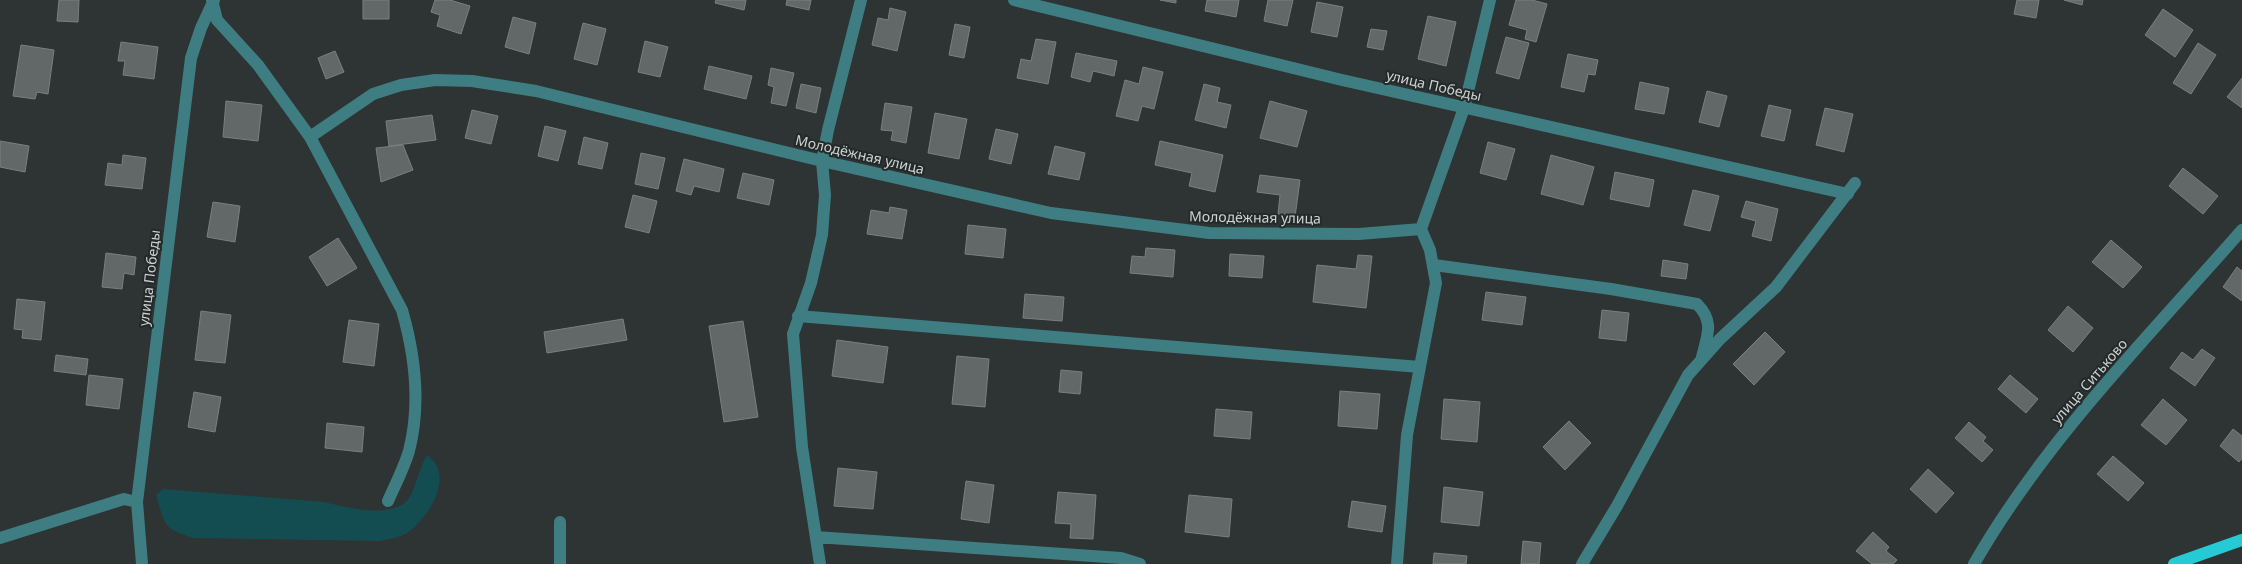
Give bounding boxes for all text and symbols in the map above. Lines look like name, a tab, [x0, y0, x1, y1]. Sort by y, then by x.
street label: улица Победы	[1385, 65, 1483, 105]
street label: Молодёжная улица	[794, 130, 926, 178]
street label: Молодёжная улица	[1189, 206, 1321, 228]
street label: улица Победы	[134, 229, 164, 327]
street label: улица Ситьково	[2047, 334, 2131, 428]

